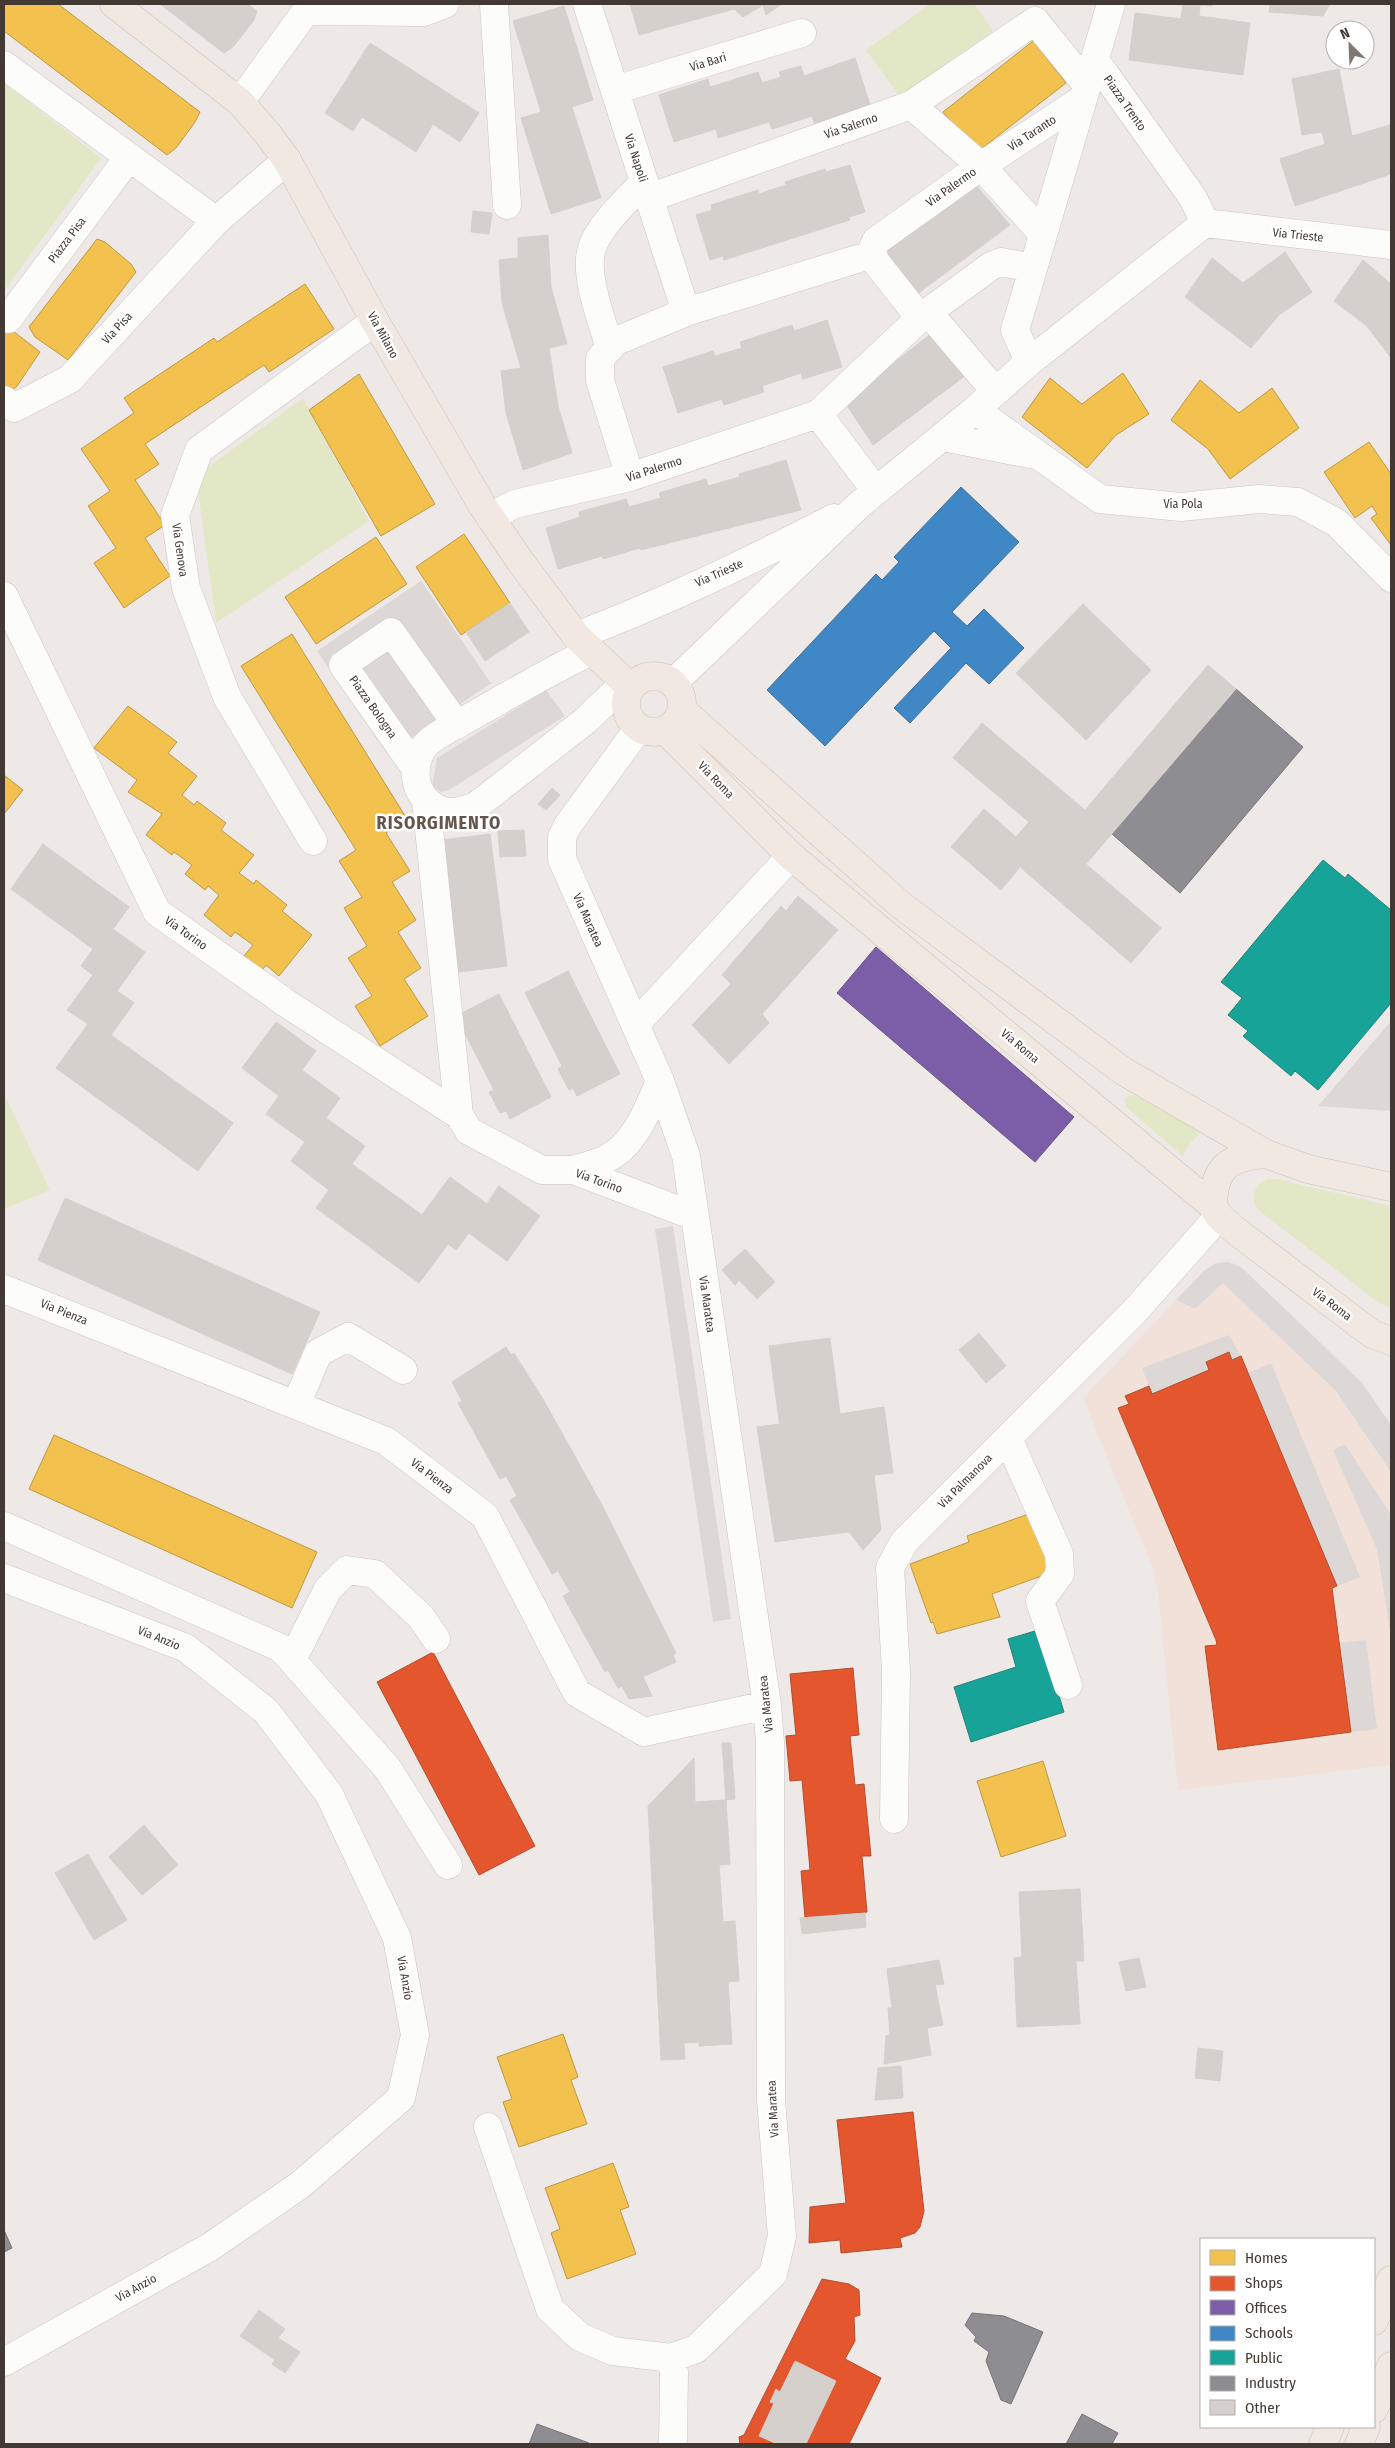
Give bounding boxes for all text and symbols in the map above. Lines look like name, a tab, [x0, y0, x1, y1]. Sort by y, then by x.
north arrow	[1325, 20, 1375, 70]
text: N	[1338, 24, 1352, 43]
street label: Via Bari	[688, 50, 728, 74]
street label: Piazza Trento	[1101, 73, 1149, 133]
street label: Via Salerno	[823, 110, 879, 142]
street label: Via Taranto	[1005, 112, 1059, 154]
street label: Via Napoli	[622, 132, 650, 184]
street label: Via Palermo	[923, 165, 979, 209]
street label: Piazza Pisa	[45, 214, 89, 266]
street label: Via Trieste	[1272, 225, 1324, 245]
street label: Via Pisa	[99, 309, 135, 347]
street label: Via Milano	[365, 309, 401, 361]
street label: Via Palermo	[624, 453, 684, 485]
street label: Via Pola	[1163, 497, 1203, 511]
street label: Via Genova	[169, 522, 191, 578]
street label: Via Trieste	[693, 556, 745, 590]
street label: Piazza Bologna	[346, 673, 400, 741]
street label: Via Roma	[695, 759, 737, 801]
district label: RISORGIMENTO	[377, 812, 501, 834]
street label: Via Maratea	[570, 891, 606, 949]
street label: Via Torino	[162, 913, 210, 953]
street label: Via Roma	[998, 1026, 1042, 1066]
street label: Via Torino	[574, 1166, 624, 1196]
street label: Via Maratea	[696, 1275, 718, 1334]
street label: Via Roma	[1310, 1285, 1355, 1323]
street label: Via Pienza	[38, 1296, 90, 1328]
street label: Via Palmanova	[935, 1451, 995, 1511]
street label: Via Pienza	[408, 1455, 456, 1497]
street label: Via Anzio	[136, 1623, 182, 1653]
street label: Via Maratea	[756, 1675, 776, 1733]
street label: Via Anzio	[394, 1955, 416, 2001]
street label: Via Maratea	[765, 2080, 781, 2138]
legend	[1200, 2238, 1375, 2428]
text: Homes	[1245, 2249, 1287, 2267]
street label: Via Anzio	[113, 2271, 159, 2305]
text: Shops	[1245, 2274, 1283, 2292]
text: Offices	[1245, 2299, 1287, 2317]
text: Schools	[1245, 2324, 1293, 2342]
text: Public	[1245, 2349, 1283, 2367]
text: Industry	[1245, 2374, 1296, 2392]
text: Other	[1245, 2399, 1281, 2417]

